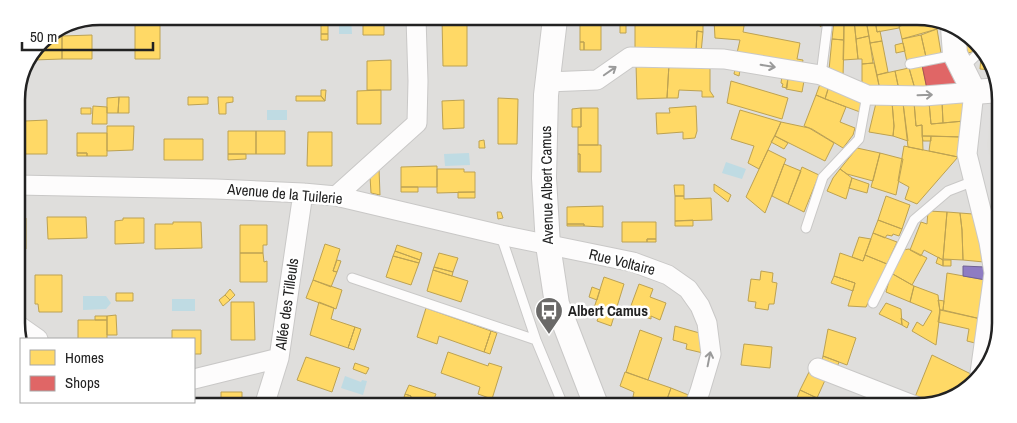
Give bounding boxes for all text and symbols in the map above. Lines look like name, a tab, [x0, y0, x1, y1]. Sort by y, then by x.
scale bar	[22, 20, 154, 52]
text: 50 m	[30, 26, 57, 47]
one-way arrow	[759, 62, 775, 72]
one-way arrow	[603, 66, 617, 76]
one-way arrow	[917, 91, 933, 100]
street label: Avenue Albert Camus	[535, 125, 558, 246]
street label: Avenue de la Tuilerie	[226, 178, 344, 209]
street label: Rue Voltaire	[587, 243, 658, 280]
street label: Allée des Tilleuls	[270, 257, 303, 352]
bus stop icon: Albert Camus	[534, 296, 564, 335]
place label: Albert Camus	[568, 300, 648, 321]
legend	[20, 338, 195, 403]
text: Homes	[65, 347, 104, 368]
one-way arrow	[704, 351, 714, 367]
text: Shops	[65, 372, 100, 393]

